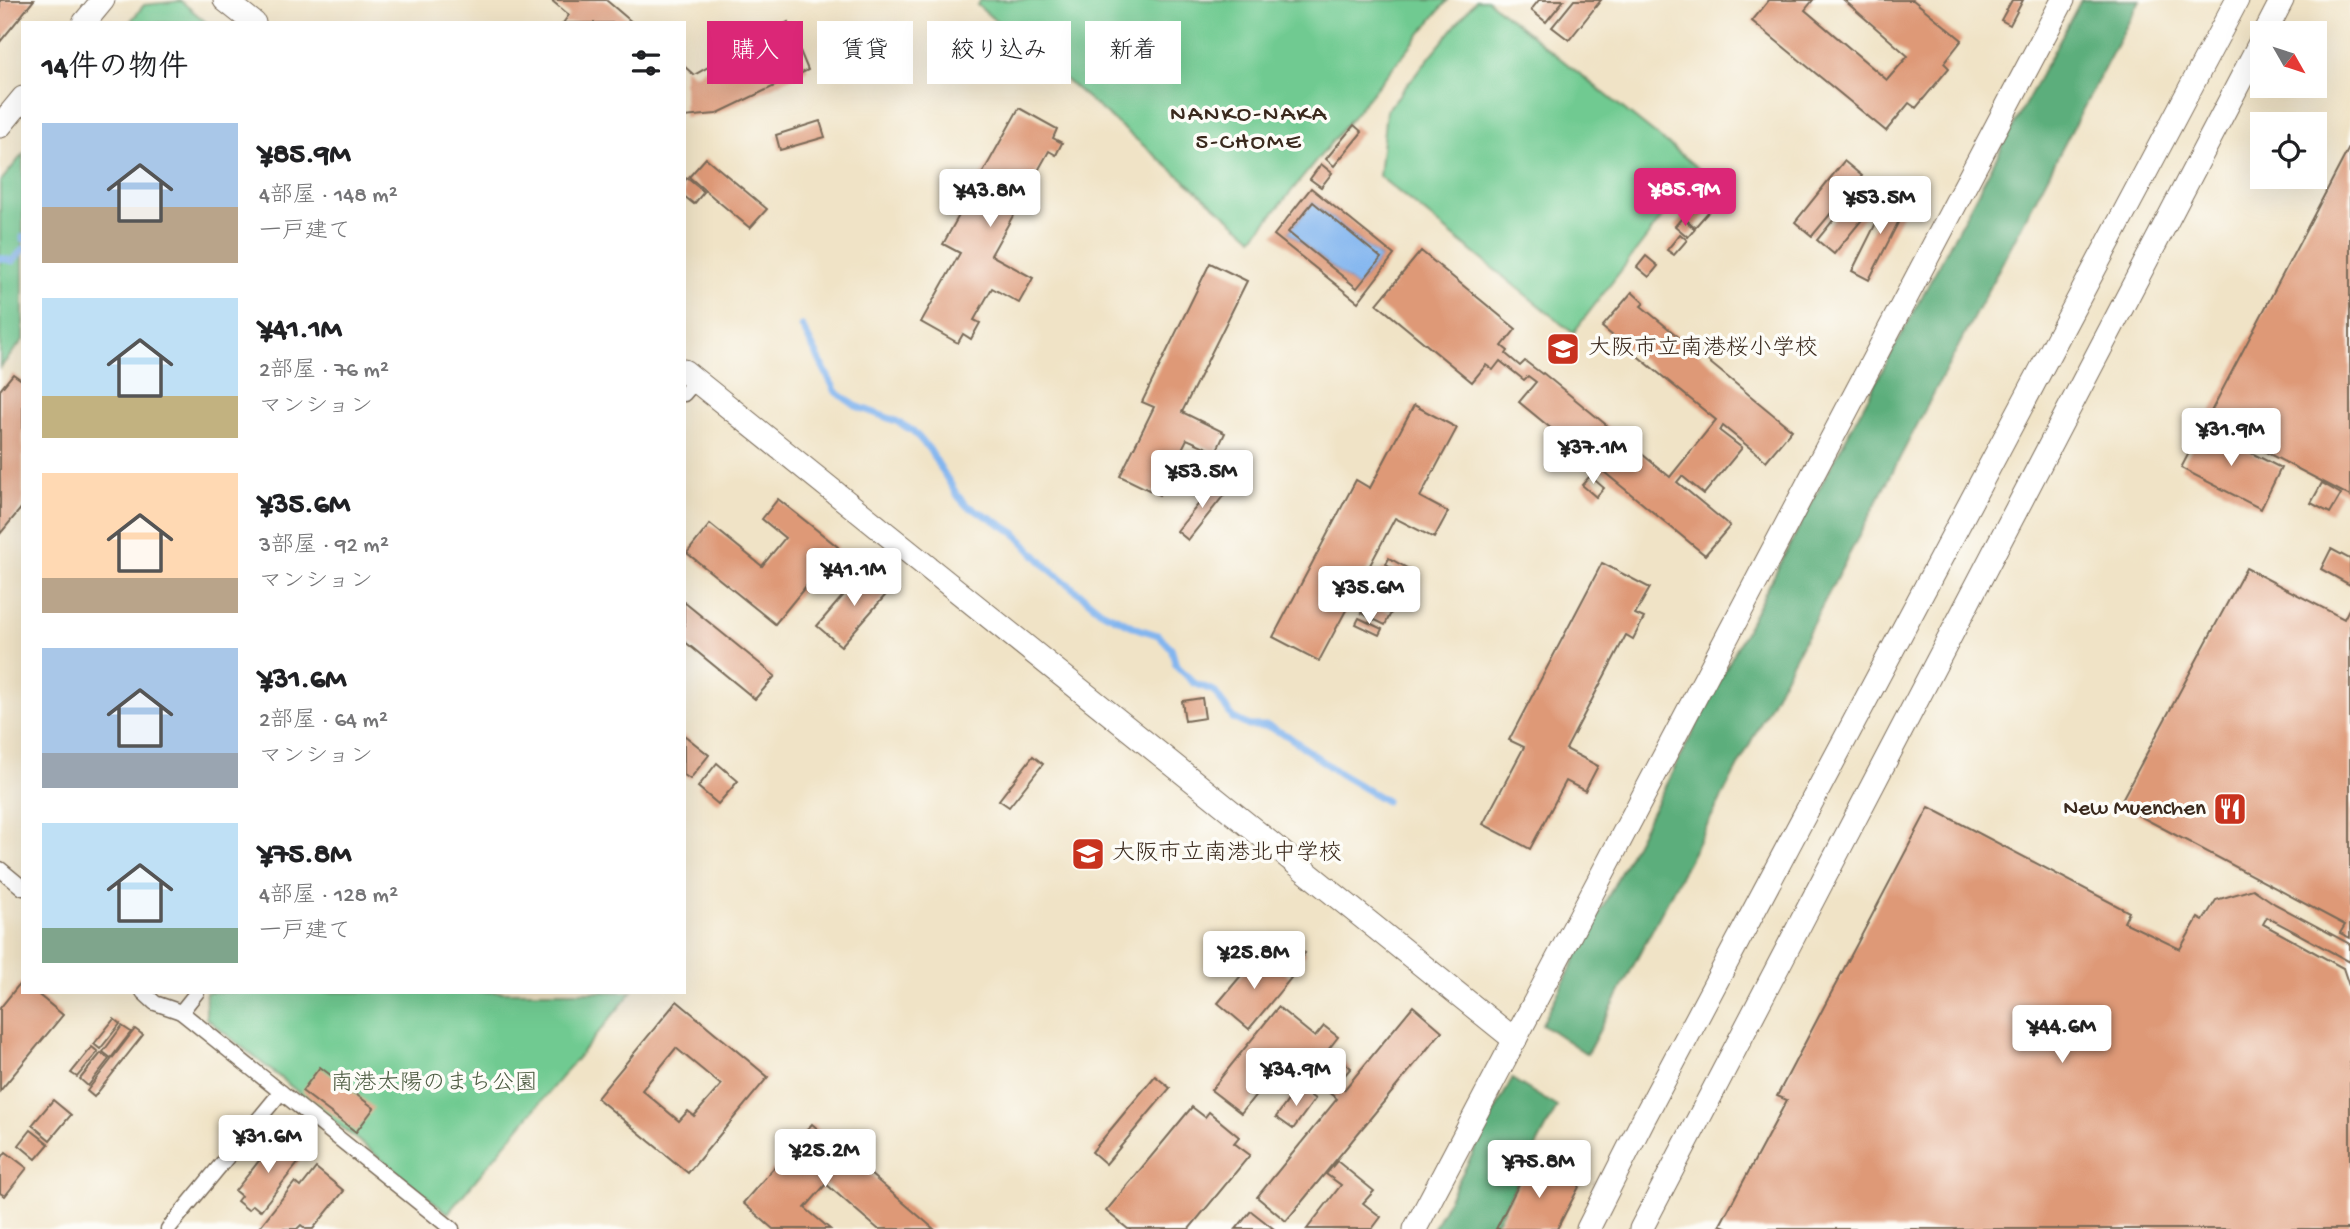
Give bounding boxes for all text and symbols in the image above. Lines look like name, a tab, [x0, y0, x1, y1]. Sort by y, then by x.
chip: 購入	[707, 21, 803, 84]
chip: 賃貸	[817, 21, 913, 84]
chip: 絞り込み	[927, 21, 1071, 84]
chip: 新着	[1085, 21, 1181, 84]
north arrow	[2250, 21, 2328, 98]
map controls	[2250, 21, 2327, 189]
icon: filters	[627, 44, 665, 82]
text: 14件の物件	[42, 52, 188, 87]
district label: NANKO-NAKA 5-CHOME	[1170, 101, 1328, 158]
button: locate	[2250, 112, 2327, 189]
text: ¥85.9M	[259, 139, 350, 174]
icon: home	[98, 151, 182, 235]
pin: ¥85.9M	[1628, 168, 1742, 228]
pin: ¥43.8M	[933, 170, 1047, 229]
pin: ¥53.5M	[1823, 176, 1937, 236]
text: ¥85.9M	[1650, 177, 1720, 204]
text: ¥43.8M	[955, 178, 1025, 205]
text: 4部屋 · 148 m²	[259, 183, 398, 210]
text: ¥53.5M	[1845, 185, 1915, 212]
text: 一戸建て	[259, 219, 351, 246]
text: ¥41.1M	[259, 314, 342, 349]
icon: home	[98, 326, 182, 410]
school or university icon: 大阪市立南港桜小学校	[1544, 330, 1582, 368]
place label: 大阪市立南港桜小学校	[1588, 335, 1818, 363]
text: 2部屋 · 76 m²	[259, 358, 389, 385]
text: マンション	[259, 394, 373, 421]
pin: ¥31.9M	[2174, 408, 2288, 468]
text: ¥31.9M	[2198, 417, 2264, 444]
pin: ¥37.1M	[1536, 426, 1650, 486]
text: ¥37.1M	[1559, 435, 1627, 462]
pin: ¥53.5M	[1145, 450, 1259, 510]
text: ¥53.5M	[1167, 459, 1237, 486]
text: ¥35.6M	[259, 489, 350, 524]
icon: home	[98, 501, 182, 585]
text: 3部屋 · 92 m²	[259, 533, 389, 560]
pin: ¥41.1M	[797, 548, 911, 608]
text: ¥41.1M	[822, 557, 886, 584]
pin: ¥35.6M	[1312, 566, 1426, 626]
text: マンション	[259, 569, 373, 596]
text: ¥35.6M	[1334, 575, 1404, 602]
text: ¥31.6M	[259, 664, 346, 699]
icon: home	[98, 676, 182, 760]
text: 2部屋 · 64 m²	[259, 708, 388, 735]
text: マンション	[259, 744, 373, 771]
restaurant icon: New Muenchen	[2211, 790, 2249, 828]
place label: New Muenchen	[2063, 796, 2206, 823]
school or university icon: 大阪市立南港北中学校	[1069, 835, 1107, 873]
text: ¥75.8M	[259, 839, 351, 874]
place label: 大阪市立南港北中学校	[1112, 840, 1342, 868]
icon: home	[98, 851, 182, 935]
text: 4部屋 · 128 m²	[259, 883, 398, 910]
text: 一戸建て	[259, 919, 351, 946]
pin: ¥25.8M	[1197, 932, 1311, 991]
text: ¥25.8M	[1219, 940, 1289, 967]
pin: ¥44.6M	[2005, 1006, 2119, 1065]
text: ¥44.6M	[2028, 1014, 2096, 1041]
pin: ¥34.9M	[1239, 1048, 1353, 1108]
text: ¥34.9M	[1262, 1057, 1330, 1084]
park label: 南港太陽のまち公園	[331, 1070, 538, 1098]
pin: ¥31.6M	[211, 1116, 325, 1175]
text: ¥31.6M	[235, 1124, 301, 1151]
pin: ¥25.2M	[768, 1130, 882, 1189]
text: ¥25.2M	[791, 1138, 859, 1165]
pin: ¥75.8M	[1482, 1140, 1596, 1200]
text: ¥75.8M	[1504, 1149, 1574, 1176]

